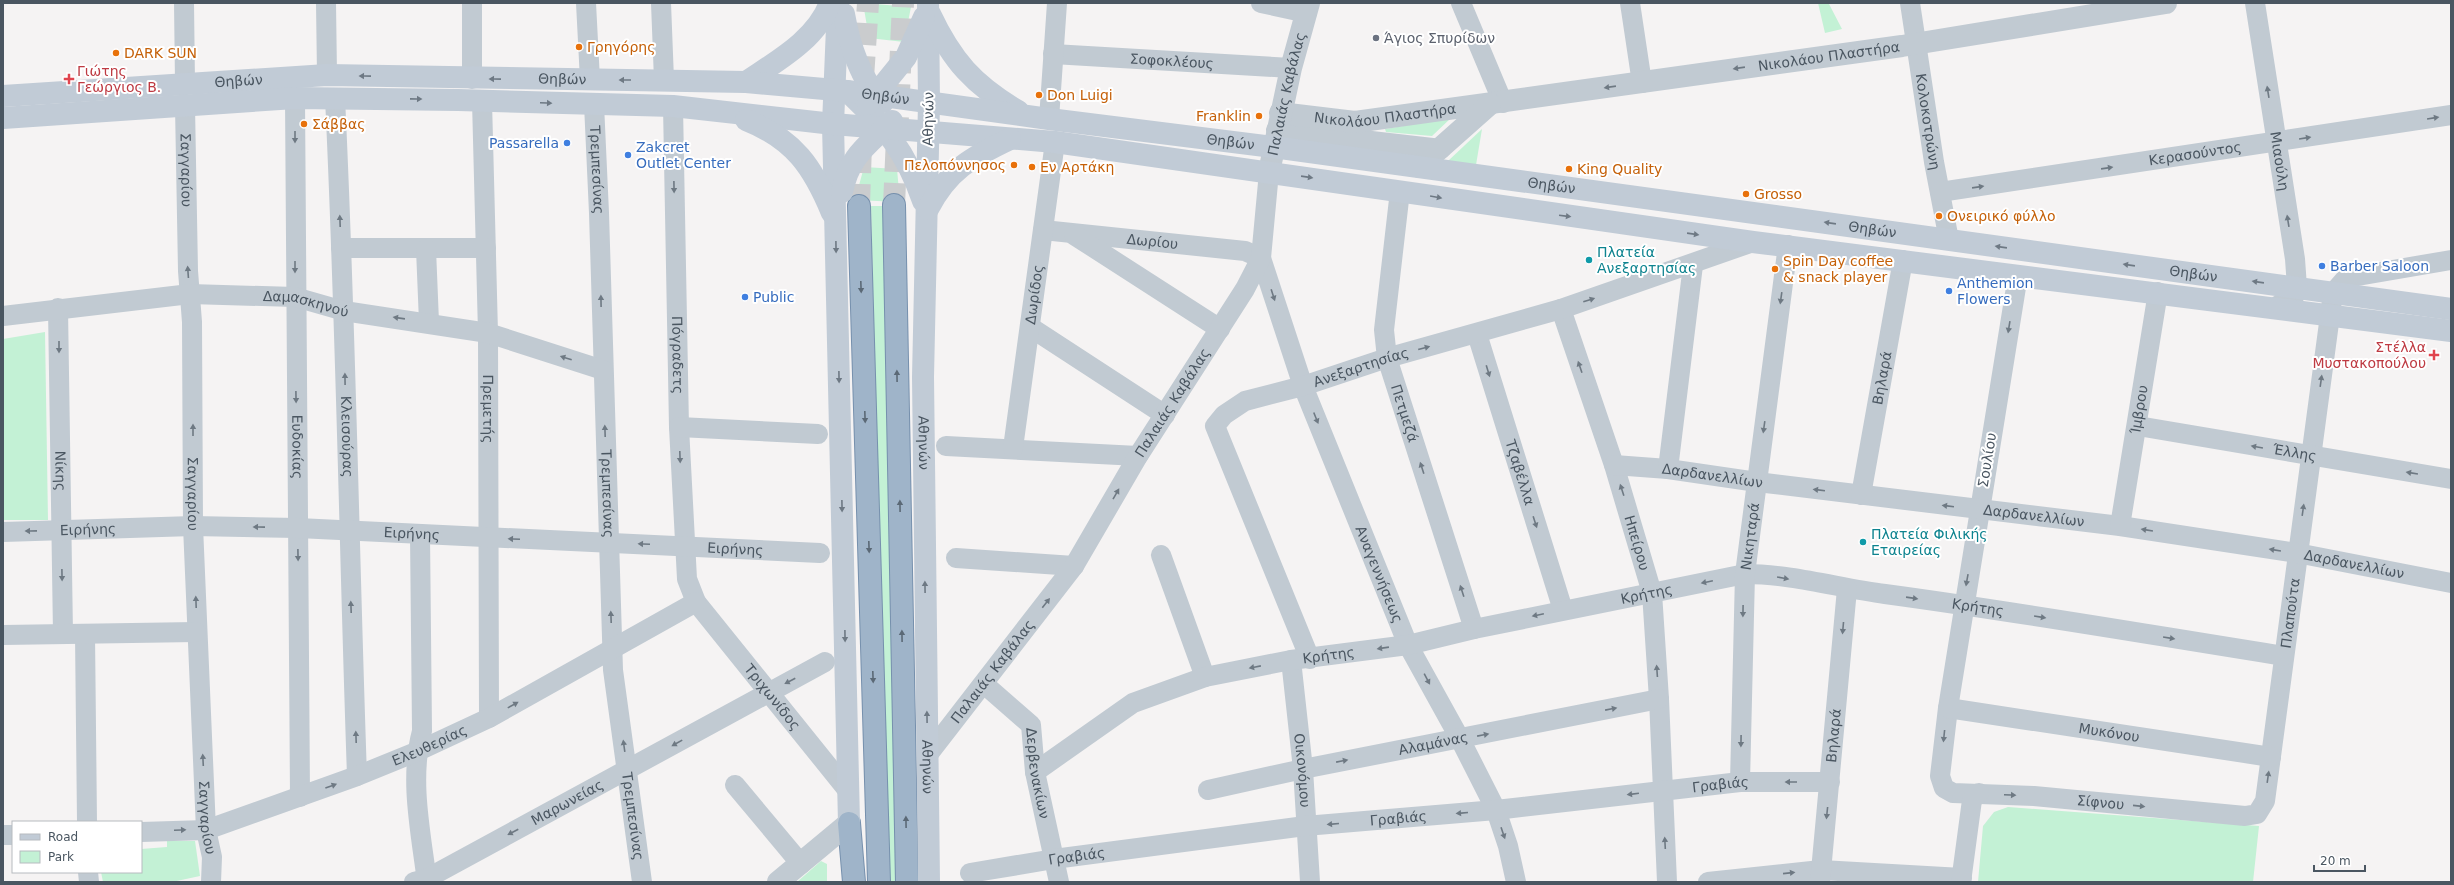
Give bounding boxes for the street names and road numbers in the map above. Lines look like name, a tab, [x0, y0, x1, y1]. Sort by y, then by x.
street label: Παλαιάς Καβάλας	[1265, 30, 1309, 157]
street label: Νικολάου Πλαστήρα	[1757, 38, 1901, 74]
street label: Σοφοκλέους	[1129, 51, 1214, 71]
street label: Θηβών	[214, 71, 263, 90]
street label: Θηβών	[538, 71, 587, 87]
street label: Κολοκοτρώνη	[1913, 72, 1943, 171]
street label: Θηβών	[860, 85, 911, 108]
street label: Αθηνών	[920, 92, 936, 146]
street label: Νικολάου Πλαστήρα	[1313, 100, 1457, 130]
street label: Τρεμπεσίνας	[587, 124, 607, 215]
street label: Μιαούλη	[2267, 130, 2292, 192]
street label: Θηβών	[1206, 131, 1256, 153]
street label: Σαγγαρίου	[177, 133, 195, 207]
street label: Κερασούντος	[2148, 139, 2243, 168]
street label: Θηβών	[1526, 174, 1577, 197]
street label: Θηβών	[1847, 218, 1898, 241]
street label: Δωρίου	[1126, 231, 1179, 252]
street label: Θηβών	[2168, 262, 2219, 285]
street label: Δωρίδος	[1022, 263, 1046, 325]
street label: Δαμασκηνού	[263, 288, 350, 320]
street label: Πόγραδετς	[669, 316, 686, 394]
street label: Ανεξαρτησίας	[1311, 344, 1410, 390]
street label: Παλαιάς Καβάλας	[1131, 345, 1213, 460]
street label: Βηλαρά	[1869, 350, 1895, 406]
street label: Πρεμετής	[480, 374, 496, 443]
street label: Πετμεζά	[1388, 382, 1421, 444]
street label: Ίμβρου	[2127, 384, 2151, 436]
street label: Κλεισούρας	[338, 396, 356, 478]
street label: Ευδοκίας	[289, 415, 306, 479]
street label: Αθηνών	[915, 416, 932, 470]
street label: Σουλίου	[1975, 431, 1999, 489]
street label: Τζαβέλλα	[1502, 437, 1538, 507]
street label: Έλλης	[2271, 441, 2318, 464]
street label: Τρεμπεσίνας	[598, 448, 617, 538]
street label: Νίκης	[52, 451, 69, 491]
street label: Σαγγαρίου	[185, 457, 201, 531]
street label: Δαρδανελλίων	[1661, 461, 1764, 491]
street label: Δαρδανελλίων	[1982, 501, 2086, 530]
street label: Νικηταρά	[1738, 502, 1762, 571]
street label: Ηπείρου	[1621, 513, 1653, 572]
street label: Ειρήνης	[60, 520, 116, 538]
street label: Αναγεννήσεως	[1353, 523, 1406, 625]
street label: Ειρήνης	[383, 524, 440, 543]
street label: Ειρήνης	[707, 540, 764, 558]
street label: Δαρδανελλίων	[2303, 547, 2406, 582]
street label: Πλαπούτα	[2278, 577, 2303, 649]
street label: Κρήτης	[1619, 581, 1674, 607]
street label: Κρήτης	[1951, 596, 2005, 619]
street label: Παλαιάς Καβάλας	[948, 617, 1037, 726]
street label: Κρήτης	[1302, 644, 1356, 666]
street label: Τριχωνίδος	[741, 660, 804, 733]
street label: Βηλαρά	[1823, 708, 1844, 763]
street label: Μυκόνου	[2078, 720, 2141, 745]
street label: Ελευθερίας	[390, 722, 469, 769]
street label: Δερβενακίων	[1023, 727, 1053, 820]
street label: Αλαμάνας	[1397, 729, 1469, 758]
street label: Οικονόμου	[1291, 732, 1313, 808]
street label: Αθηνών	[919, 740, 936, 794]
street label: Τρεμπεσίνας	[619, 770, 647, 861]
street label: Γραβιάς	[1691, 774, 1749, 795]
street label: Μαρωνείας	[528, 776, 606, 828]
street label: Σαγγαρίου	[196, 780, 219, 856]
street label: Σίφνου	[2076, 792, 2125, 813]
street label: Γραβιάς	[1369, 808, 1427, 829]
street label: Γραβιάς	[1047, 844, 1106, 868]

